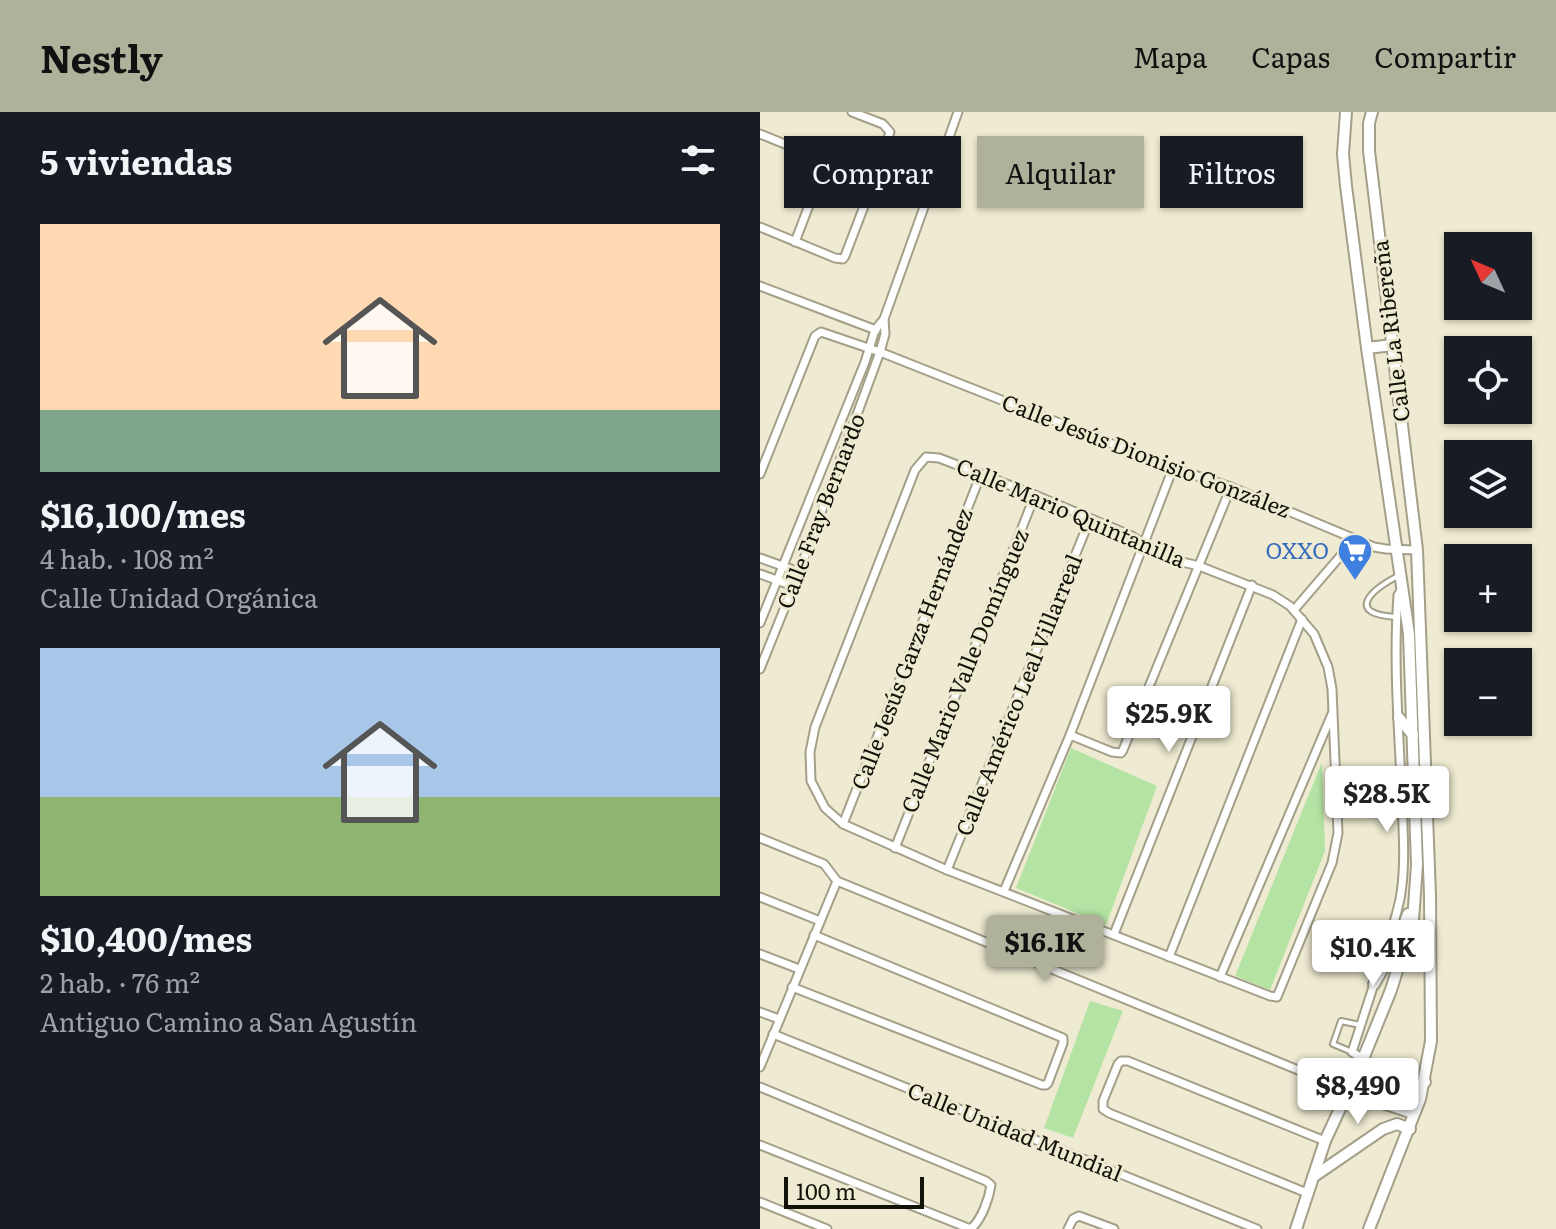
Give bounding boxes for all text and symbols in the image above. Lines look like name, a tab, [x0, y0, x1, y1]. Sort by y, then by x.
text: Nestly	[40, 28, 163, 85]
text: Mapa	[1133, 35, 1207, 77]
text: Capas	[1251, 35, 1330, 77]
text: Compartir	[1374, 35, 1516, 77]
text: 5 viviendas	[40, 135, 233, 185]
chip: Comprar	[784, 136, 961, 208]
chip: Alquilar	[977, 136, 1144, 208]
chip: Filtros	[1160, 136, 1303, 208]
icon: filters	[676, 138, 720, 182]
north arrow	[1444, 232, 1532, 320]
map controls	[1444, 232, 1532, 736]
street label: Calle La Ribereña	[1362, 238, 1417, 424]
icon: home	[308, 276, 452, 420]
button: locate	[1444, 336, 1532, 424]
street label: Calle Jesús Dionisio González	[997, 384, 1296, 525]
street label: Calle Fray Bernardo	[767, 408, 872, 613]
button: layers	[1444, 440, 1532, 528]
street label: Calle Mario Quintanilla	[952, 448, 1192, 575]
text: $16,100/mes	[40, 488, 246, 538]
street label: Calle Jesús Garza Hernández	[842, 503, 980, 794]
street label: Calle Mario Valle Domínguez	[891, 523, 1036, 817]
supermarket icon: OXXO	[1336, 532, 1374, 582]
place label: OXXO	[1266, 533, 1329, 566]
text: 4 hab. · 108 m²	[40, 538, 214, 577]
button: +	[1444, 544, 1532, 632]
street label: Calle Américo Leal Villarreal	[946, 549, 1089, 840]
text: Calle Unidad Orgánica	[40, 577, 318, 616]
button: −	[1444, 648, 1532, 736]
pin: $25.9K	[1104, 686, 1234, 754]
text: $25.9K	[1125, 692, 1213, 731]
icon: home	[308, 700, 452, 844]
pin: $28.5K	[1322, 766, 1452, 834]
text: $28.5K	[1343, 772, 1431, 811]
text: $10,400/mes	[40, 912, 252, 962]
pin: $16.1K	[980, 915, 1110, 983]
pin: $10.4K	[1308, 920, 1438, 988]
text: $16.1K	[1004, 921, 1086, 960]
text: $10.4K	[1330, 926, 1416, 965]
text: 2 hab. · 76 m²	[40, 962, 200, 1001]
text: Antiguo Camino a San Agustín	[40, 1001, 417, 1040]
pin: $8,490	[1293, 1058, 1423, 1126]
text: $8,490	[1315, 1064, 1401, 1103]
street label: Calle Unidad Mundial	[903, 1072, 1128, 1189]
scale bar	[784, 1173, 924, 1209]
text: 100 m	[796, 1174, 856, 1207]

